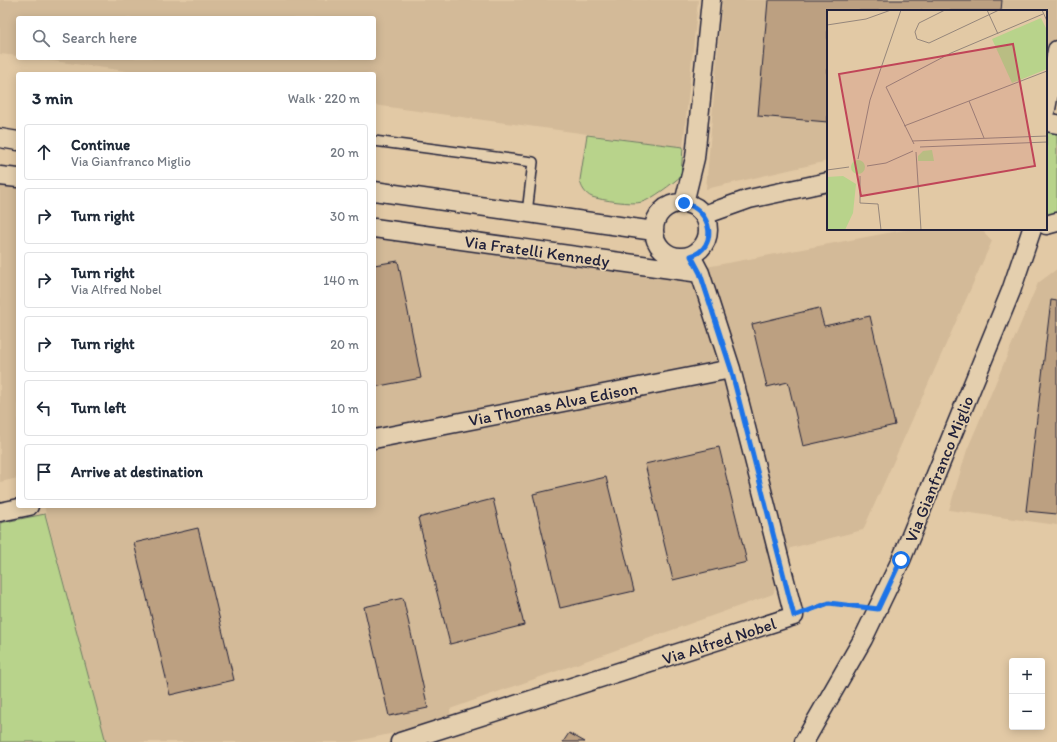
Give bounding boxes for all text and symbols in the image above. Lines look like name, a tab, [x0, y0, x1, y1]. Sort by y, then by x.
inset map	[827, 10, 1047, 230]
search box	[16, 16, 376, 60]
icon: search	[30, 27, 52, 49]
text: Search here	[62, 29, 137, 47]
text: 3 min	[32, 88, 73, 108]
text: Walk · 220 m	[288, 91, 360, 106]
text: Continue	[71, 136, 130, 154]
icon: ahead	[33, 141, 55, 163]
text: 20 m	[330, 145, 359, 160]
text: Via Gianfranco Miglio	[71, 154, 191, 169]
route end	[675, 194, 693, 212]
icon: right	[33, 205, 55, 227]
text: Turn right	[71, 207, 135, 225]
text: 30 m	[330, 209, 359, 224]
street label: Via Fratelli Kennedy	[463, 231, 611, 271]
text: Turn right	[71, 264, 135, 282]
icon: right	[33, 269, 55, 291]
text: 140 m	[323, 273, 359, 288]
text: Via Alfred Nobel	[71, 282, 162, 297]
icon: right	[33, 333, 55, 355]
text: Turn right	[71, 335, 135, 353]
text: 20 m	[330, 337, 359, 352]
street label: Via Thomas Alva Edison	[467, 378, 639, 430]
street label: Via Gianfranco Miglio	[900, 393, 978, 545]
icon: left	[33, 397, 55, 419]
text: Turn left	[71, 399, 126, 417]
text: 10 m	[331, 401, 359, 416]
icon: arrive	[33, 461, 55, 483]
text: Arrive at destination	[71, 463, 203, 481]
route start	[892, 551, 910, 569]
street label: Via Alfred Nobel	[659, 613, 779, 669]
map controls	[1009, 658, 1045, 730]
button: +	[1009, 658, 1045, 694]
button: −	[1009, 694, 1045, 730]

